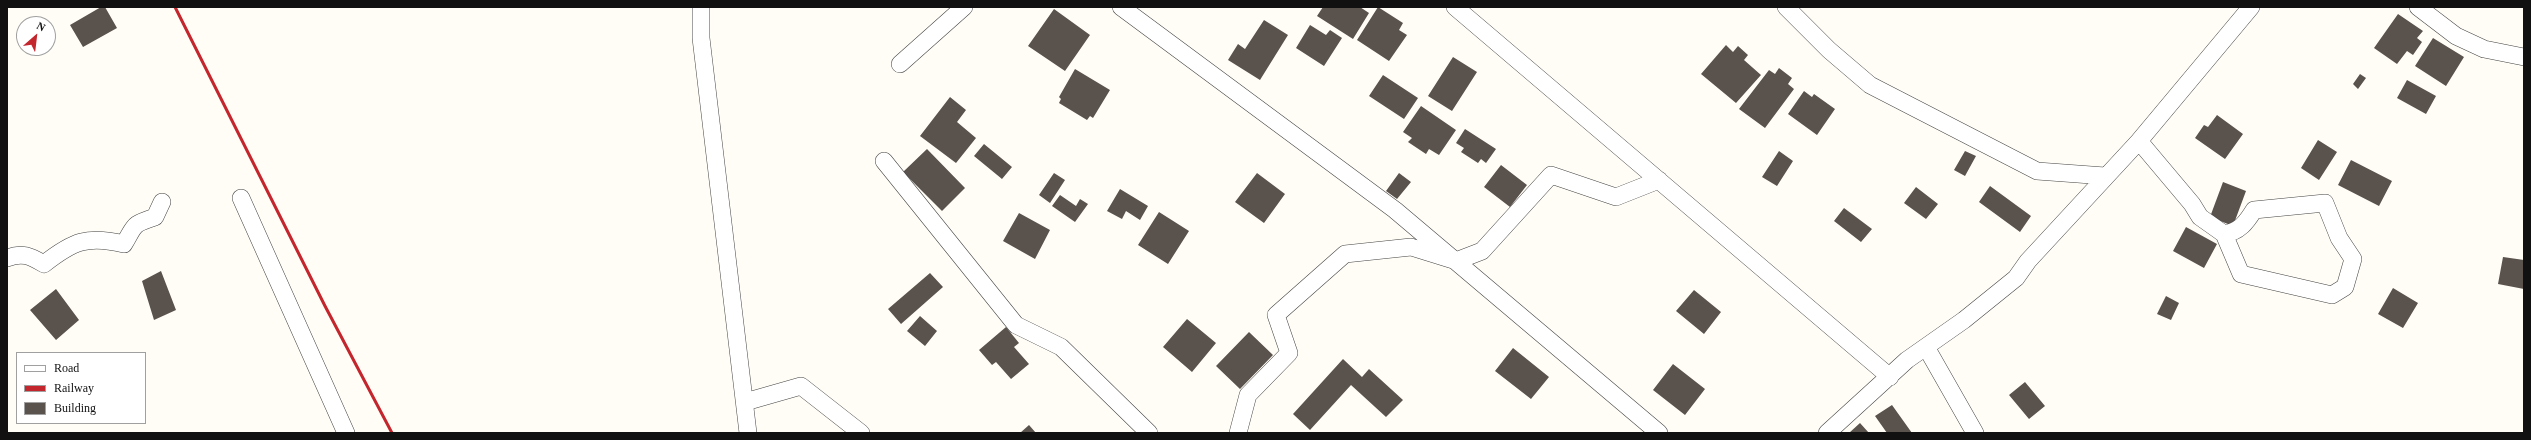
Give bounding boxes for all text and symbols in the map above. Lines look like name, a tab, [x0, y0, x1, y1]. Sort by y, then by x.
north arrow	[16, 16, 56, 56]
text: N	[35, 19, 47, 33]
legend	[16, 352, 146, 424]
text: Road	[54, 361, 79, 375]
text: Railway	[54, 381, 94, 395]
text: Building	[54, 401, 96, 415]

